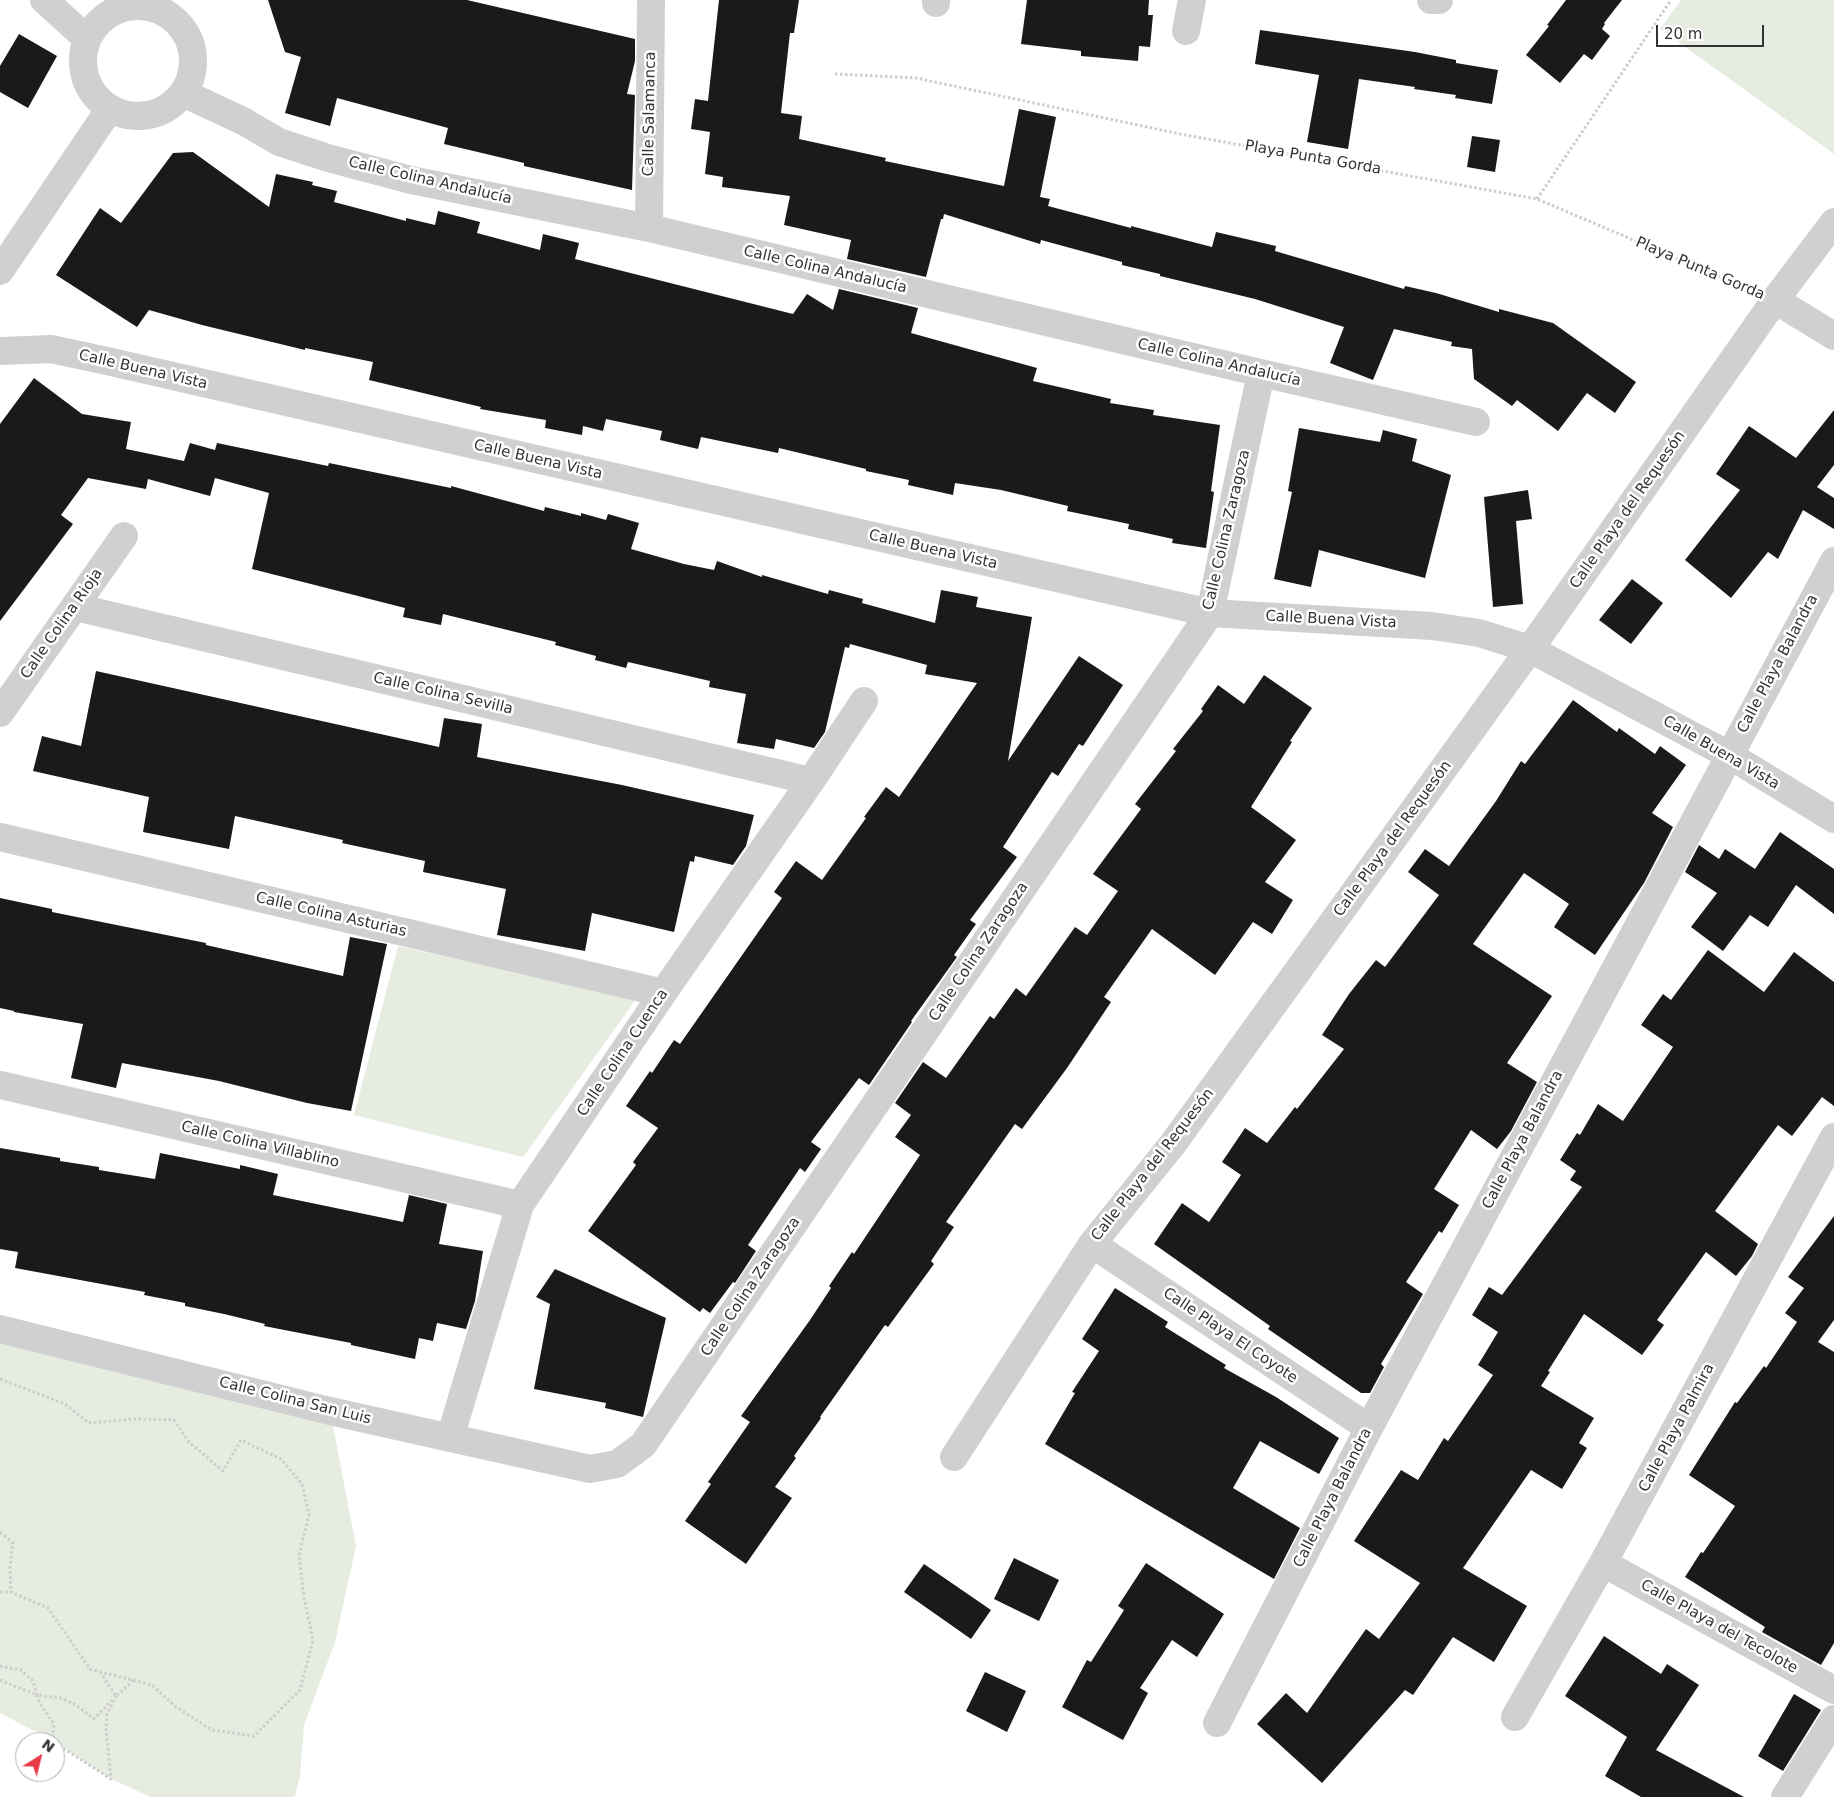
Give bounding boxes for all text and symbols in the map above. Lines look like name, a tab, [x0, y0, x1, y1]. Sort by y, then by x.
scale bar	[1659, 15, 1766, 47]
text: 20 m	[1664, 25, 1702, 43]
street label: Calle Salamanca	[640, 51, 660, 177]
street label: Playa Punta Gorda	[1243, 137, 1383, 179]
street label: Calle Colina Andalucía	[347, 153, 513, 209]
street label: Playa Punta Gorda	[1633, 234, 1767, 304]
street label: Calle Colina Andalucía	[742, 242, 908, 298]
street label: Calle Colina Andalucía	[1136, 335, 1302, 391]
street label: Calle Buena Vista	[77, 346, 209, 394]
street label: Calle Playa del Requesón	[1567, 428, 1689, 592]
street label: Calle Buena Vista	[472, 436, 604, 484]
street label: Calle Colina Zaragoza	[1200, 448, 1254, 612]
street label: Calle Buena Vista	[867, 526, 999, 574]
street label: Calle Colina Rioja	[17, 565, 107, 683]
street label: Calle Playa Balandra	[1734, 592, 1822, 736]
street label: Calle Buena Vista	[1265, 608, 1397, 632]
street label: Calle Colina Sevilla	[371, 669, 515, 719]
street label: Calle Buena Vista	[1660, 712, 1782, 794]
street label: Calle Playa del Requesón	[1330, 757, 1456, 921]
street label: Calle Colina Zaragoza	[926, 879, 1032, 1025]
street label: Calle Colina Asturias	[254, 889, 408, 941]
street label: Calle Colina Cuenca	[574, 986, 672, 1120]
street label: Calle Playa Balandra	[1479, 1068, 1567, 1212]
street label: Calle Playa del Requesón	[1088, 1085, 1218, 1245]
street label: Calle Colina Villablino	[179, 1118, 341, 1172]
street label: Calle Colina Zaragoza	[698, 1214, 804, 1360]
street label: Calle Playa El Coyote	[1159, 1284, 1301, 1388]
street label: Calle Playa Palmira	[1635, 1361, 1719, 1495]
street label: Calle Colina San Luis	[217, 1373, 373, 1429]
street label: Calle Playa Balandra	[1290, 1425, 1376, 1571]
street label: Calle Playa del Tecolote	[1637, 1576, 1801, 1678]
north arrow	[15, 1732, 65, 1782]
text: N	[39, 1736, 58, 1756]

